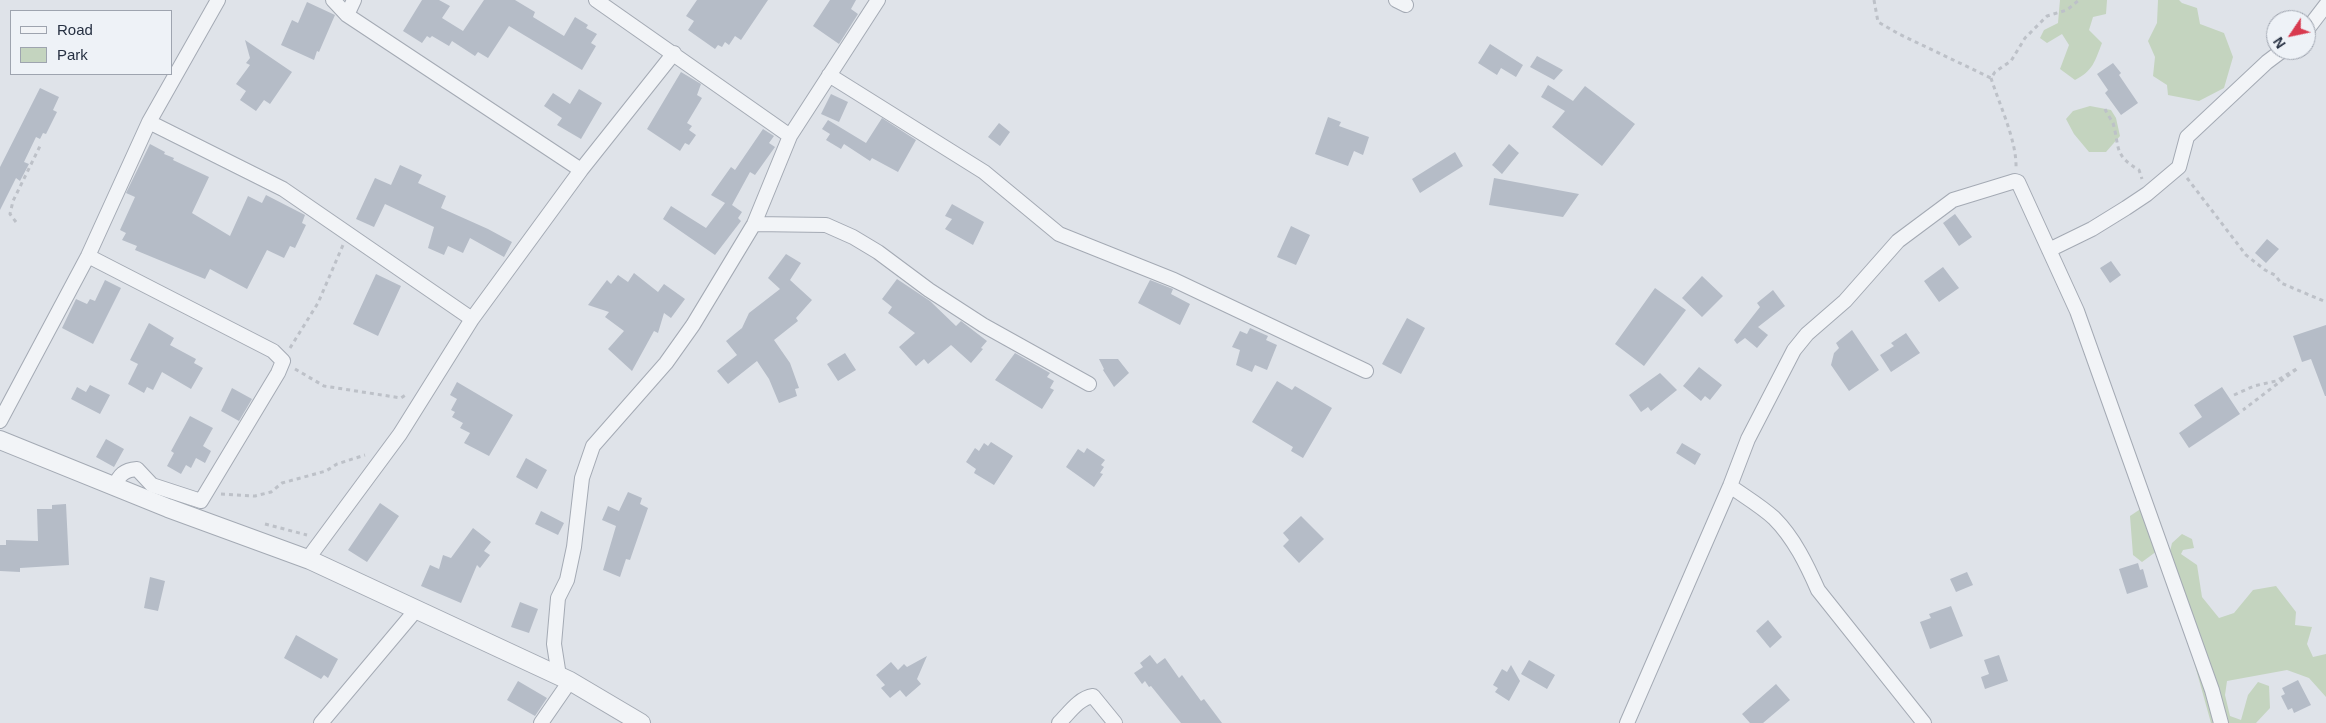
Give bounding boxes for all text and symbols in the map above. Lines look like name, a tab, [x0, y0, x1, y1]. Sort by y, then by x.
legend	[10, 10, 172, 75]
north arrow	[2266, 10, 2316, 60]
text: Road	[57, 21, 93, 38]
text: N	[2270, 34, 2289, 51]
text: Park	[57, 46, 88, 63]

